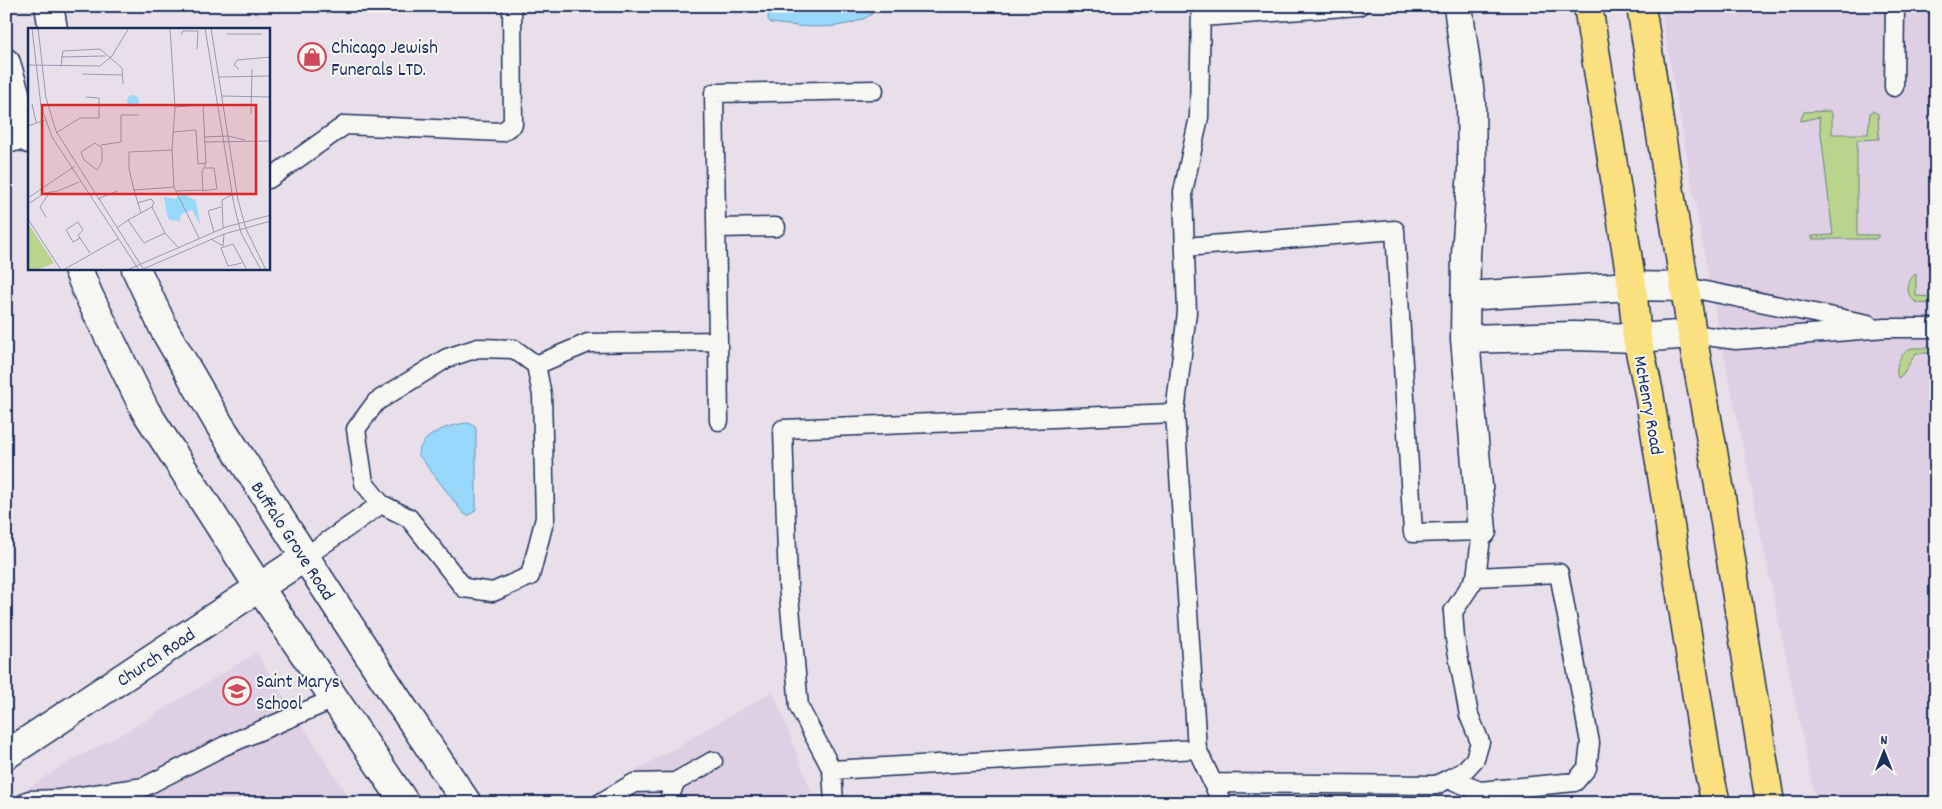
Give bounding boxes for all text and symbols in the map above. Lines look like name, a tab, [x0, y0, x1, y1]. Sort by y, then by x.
inset map	[28, 28, 270, 270]
place label: Chicago Jewish Funerals LTD.	[331, 36, 438, 85]
shop icon: Chicago Jewish Funerals LTD.	[297, 42, 327, 72]
street label: McHenry Road	[1625, 354, 1669, 457]
street label: Buffalo Grove Road	[242, 477, 340, 607]
street label: Church Road	[112, 623, 202, 695]
place label: Saint Marys School	[256, 670, 340, 719]
school or university icon: Saint Marys School	[222, 676, 252, 706]
north arrow	[1860, 726, 1910, 776]
text: N	[1881, 731, 1888, 751]

